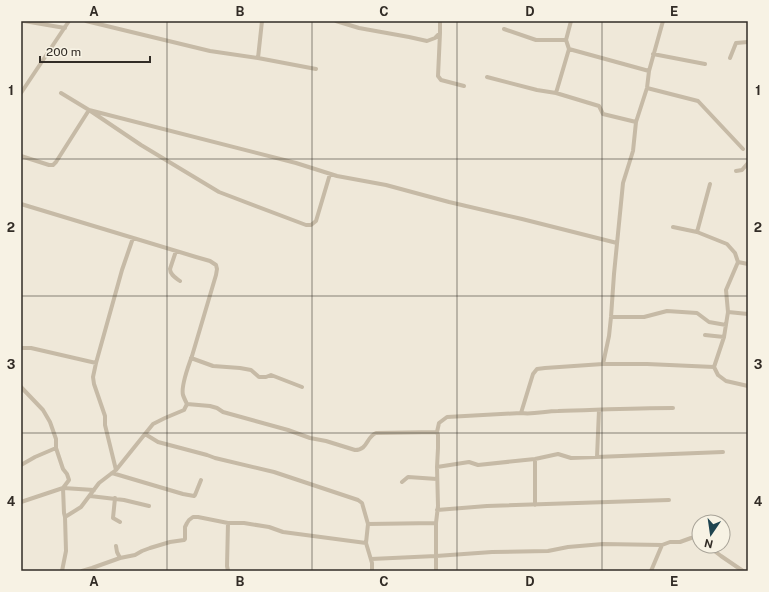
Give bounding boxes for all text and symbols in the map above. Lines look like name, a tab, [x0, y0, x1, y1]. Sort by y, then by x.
text: A	[89, 4, 99, 19]
text: B	[236, 4, 245, 19]
text: C	[379, 4, 389, 19]
text: D	[525, 4, 535, 19]
text: E	[670, 4, 678, 19]
scale bar	[40, 38, 150, 64]
text: 200 m	[46, 45, 81, 59]
text: 1	[8, 83, 14, 98]
text: 1	[755, 83, 761, 98]
text: 2	[7, 220, 15, 235]
text: 2	[754, 220, 762, 235]
text: 3	[7, 357, 16, 372]
text: 3	[754, 357, 763, 372]
text: 4	[7, 494, 16, 509]
text: 4	[754, 494, 763, 509]
north arrow	[691, 514, 731, 554]
text: N	[703, 537, 714, 551]
text: A	[89, 574, 99, 589]
text: B	[236, 574, 245, 589]
text: C	[379, 574, 389, 589]
text: D	[525, 574, 535, 589]
text: E	[670, 574, 678, 589]

